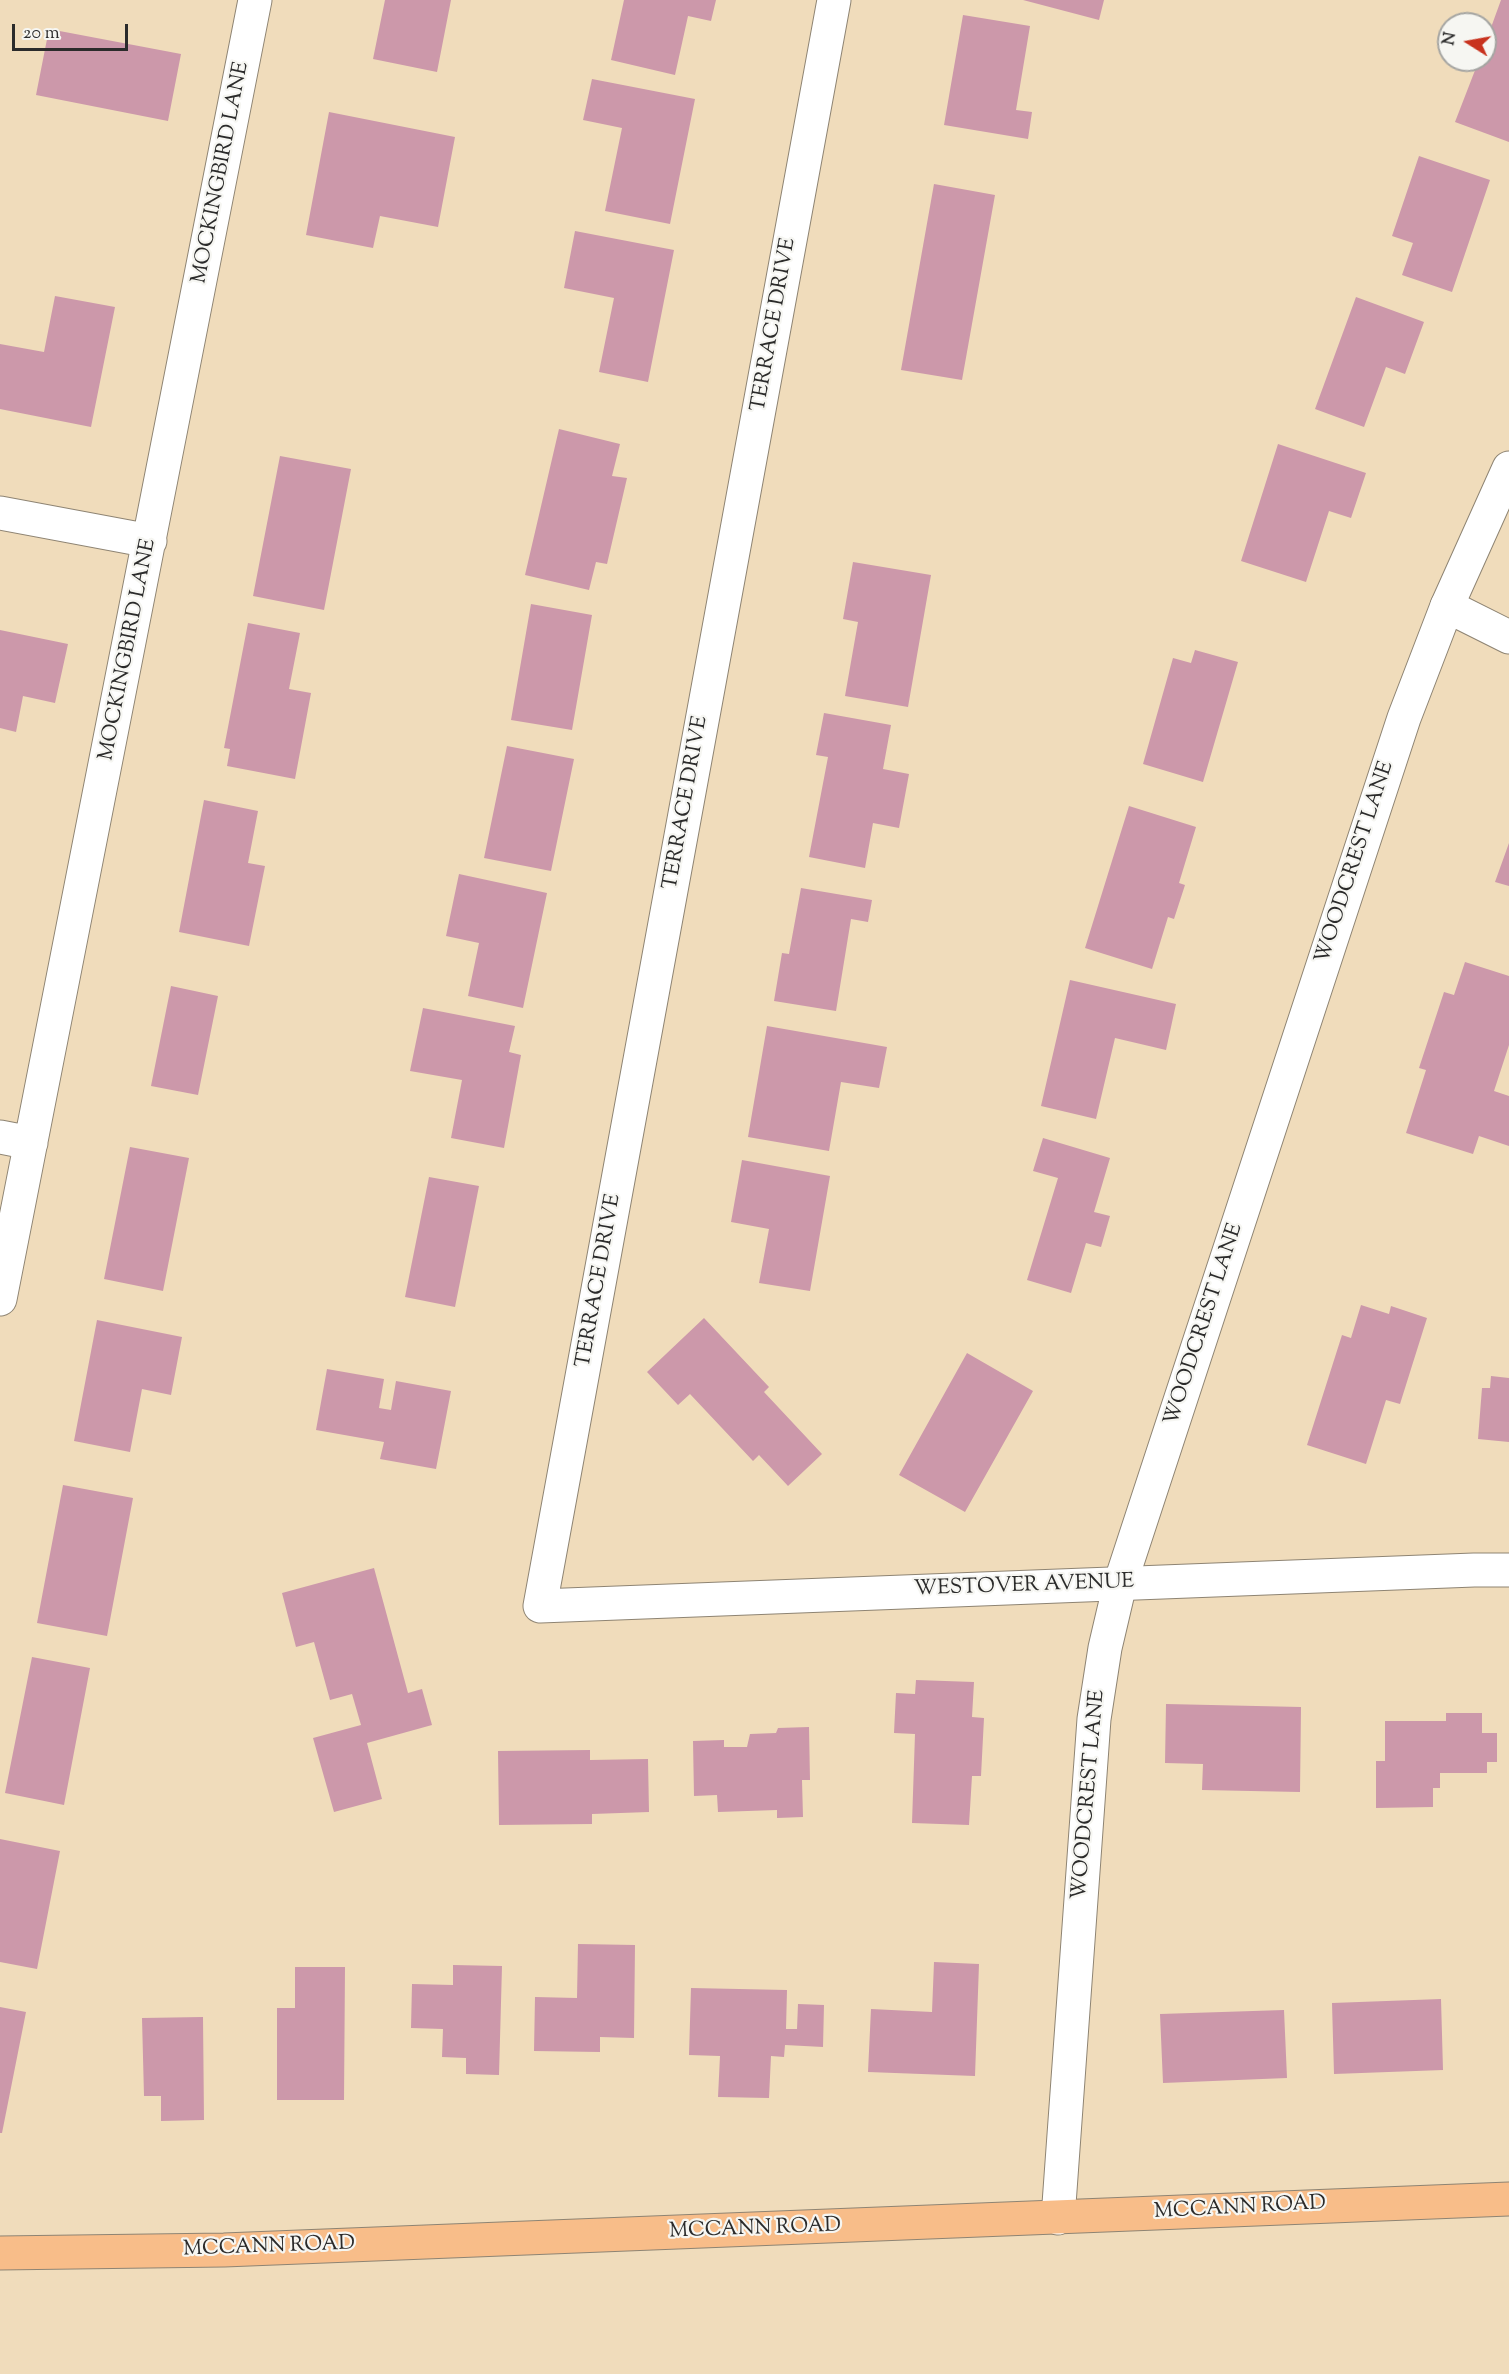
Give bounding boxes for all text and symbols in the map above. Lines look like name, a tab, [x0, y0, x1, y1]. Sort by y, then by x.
scale bar	[15, 12, 130, 50]
north arrow	[1437, 12, 1497, 72]
text: 20 m	[23, 21, 60, 47]
text: N	[1438, 30, 1463, 47]
street label: MOCKINGBIRD LANE	[188, 60, 256, 286]
street label: TERRACE DRIVE	[747, 236, 803, 414]
street label: MOCKINGBIRD LANE	[95, 537, 163, 763]
street label: TERRACE DRIVE	[659, 714, 715, 892]
street label: WOODCREST LANE	[1311, 759, 1401, 967]
street label: TERRACE DRIVE	[572, 1192, 628, 1370]
street label: WOODCREST LANE	[1160, 1221, 1250, 1429]
street label: WESTOVER AVENUE	[914, 1571, 1134, 1603]
street label: WOODCREST LANE	[1068, 1689, 1112, 1901]
street label: MCCANN ROAD	[1153, 2192, 1327, 2226]
street label: MCCANN ROAD	[669, 2214, 841, 2246]
street label: MCCANN ROAD	[183, 2232, 355, 2264]

